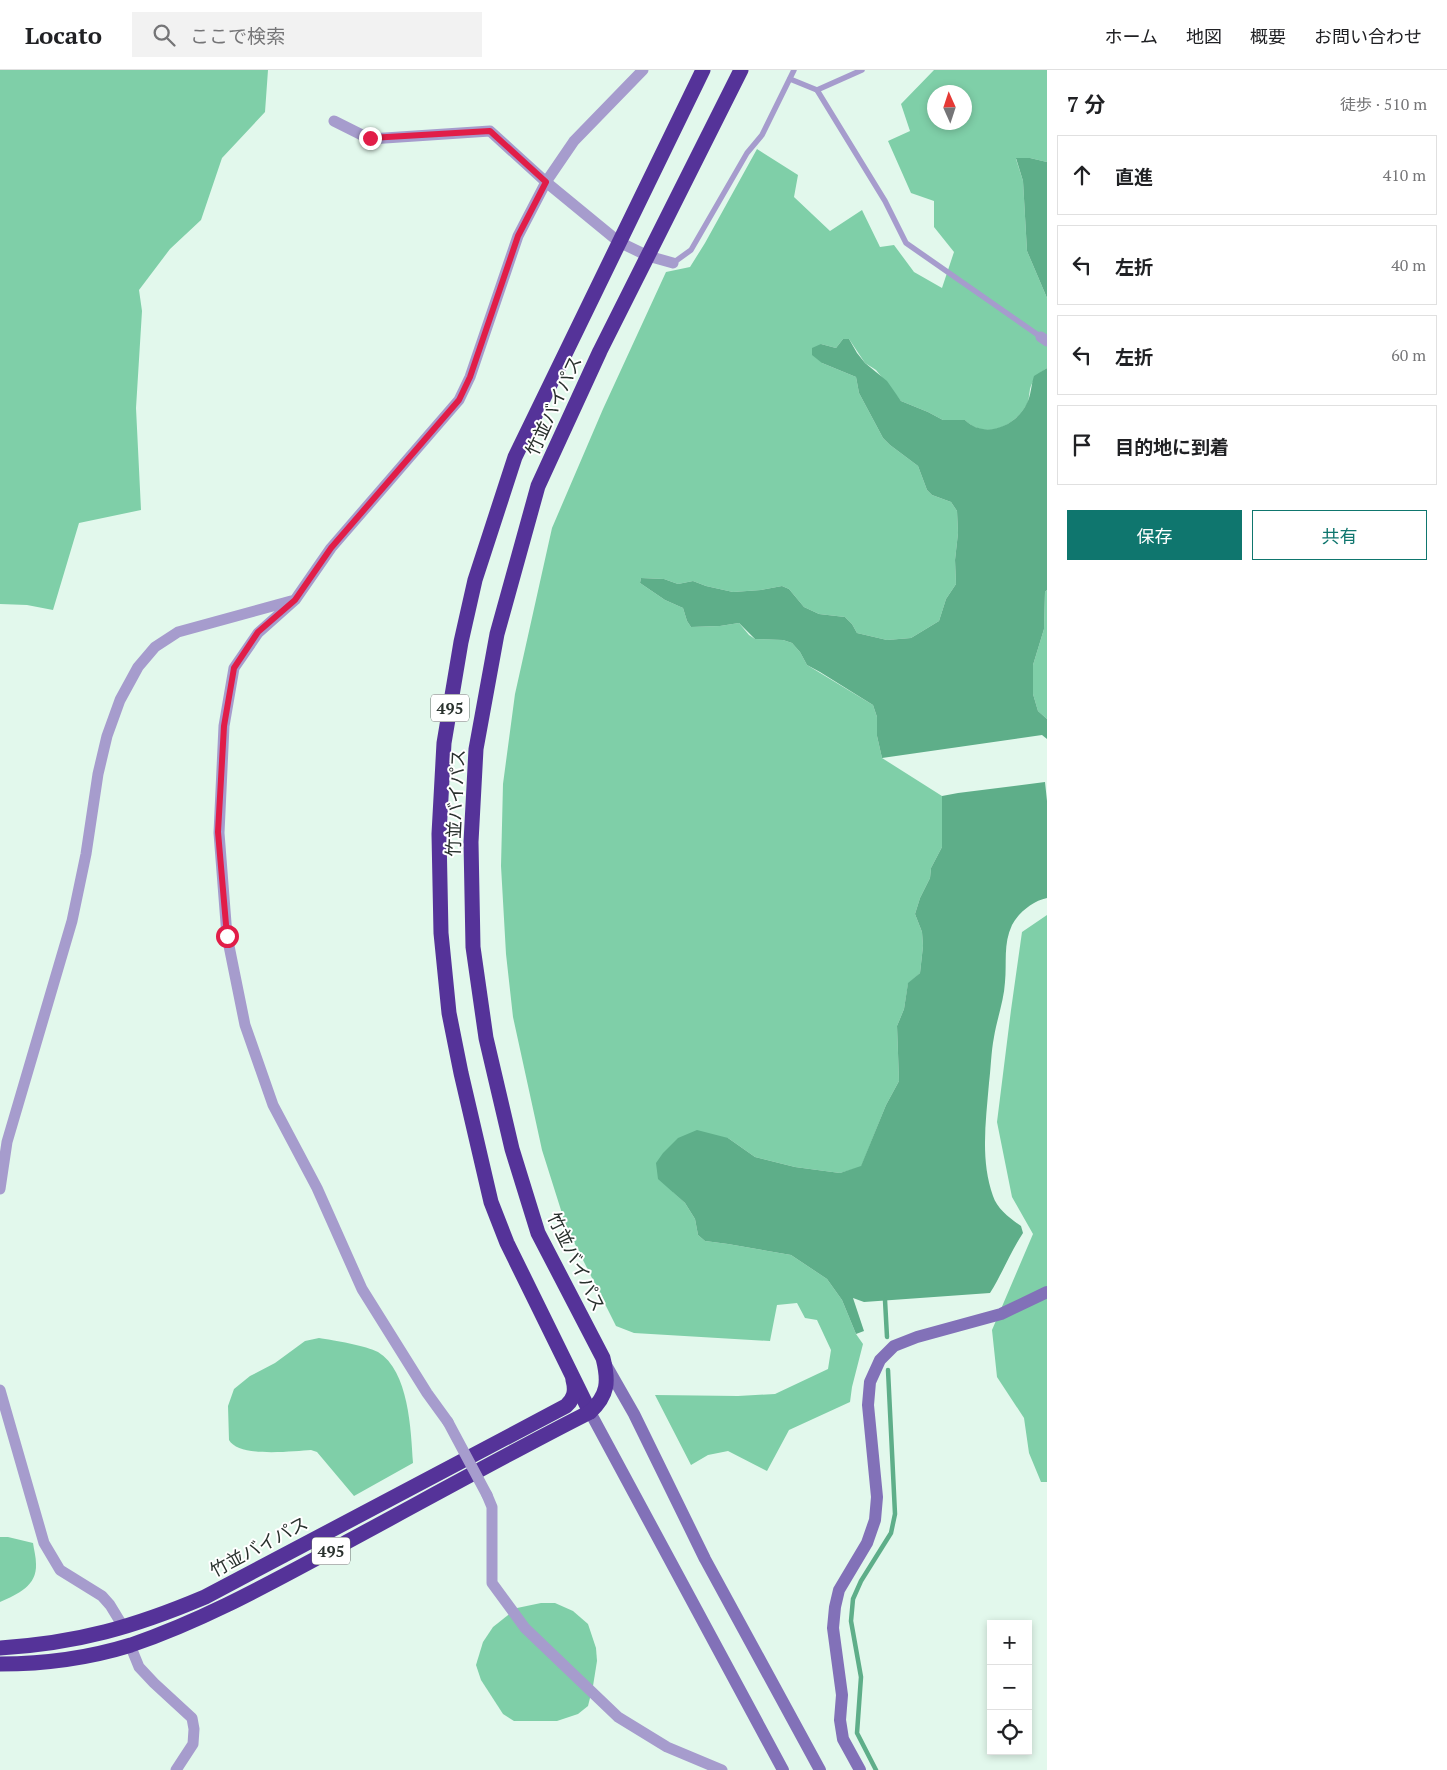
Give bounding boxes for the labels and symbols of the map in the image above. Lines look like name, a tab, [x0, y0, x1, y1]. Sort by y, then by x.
north arrow	[927, 85, 972, 130]
route end	[359, 127, 382, 150]
street label: 竹並バイパス	[519, 352, 587, 459]
road number: 495	[431, 694, 469, 721]
street label: 竹並バイパス	[440, 749, 470, 857]
route start	[216, 925, 239, 948]
street label: 竹並バイパス	[543, 1208, 611, 1315]
street label: 竹並バイパス	[205, 1510, 312, 1582]
road number: 495	[312, 1538, 350, 1564]

